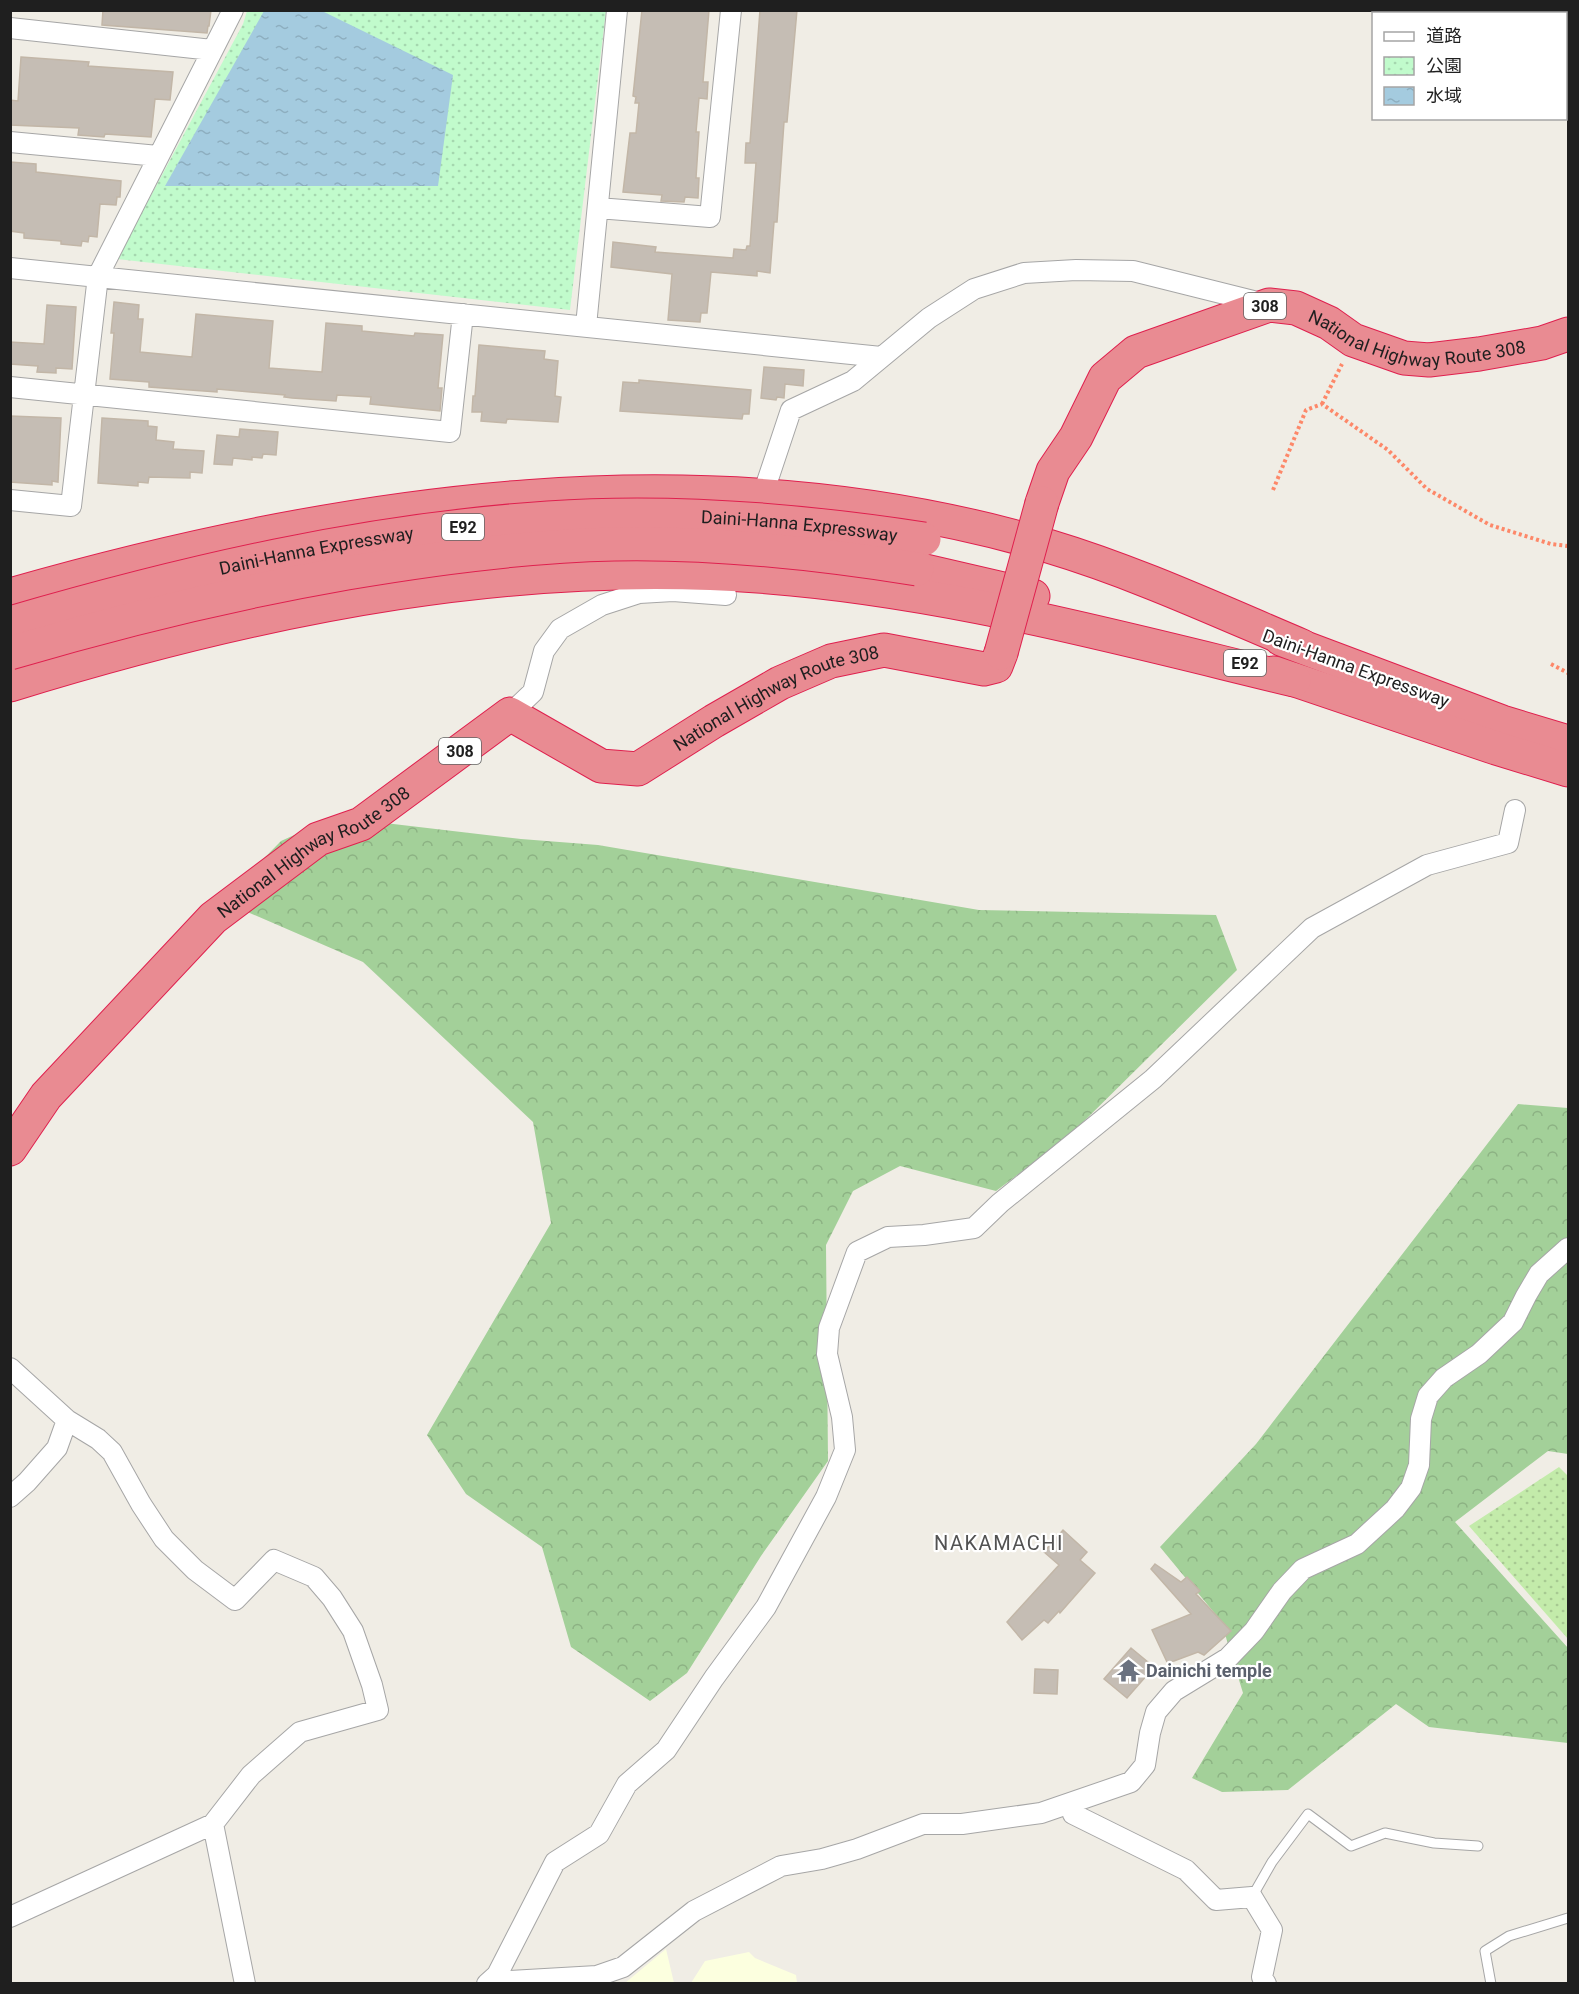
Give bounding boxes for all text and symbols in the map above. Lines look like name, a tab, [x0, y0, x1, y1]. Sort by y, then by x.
legend	[1372, 12, 1567, 120]
text: 道路	[1426, 25, 1462, 46]
text: 公園	[1426, 55, 1462, 76]
text: 水域	[1426, 85, 1462, 106]
road number: 308	[1244, 293, 1286, 319]
street label: National Highway Route 308	[1306, 305, 1527, 371]
street label: Daini-Hanna Expressway	[701, 506, 899, 546]
road number: E92	[442, 514, 484, 540]
street label: Daini-Hanna Expressway	[217, 522, 415, 578]
street label: Daini-Hanna Expressway	[1260, 624, 1453, 712]
street label: National Highway Route 308	[669, 641, 881, 755]
road number: E92	[1224, 650, 1266, 676]
road number: 308	[439, 738, 481, 764]
street label: National Highway Route 308	[213, 781, 413, 922]
district label: NAKAMACHI	[934, 1531, 1064, 1555]
temple icon: Dainichi temple	[1115, 1657, 1141, 1683]
place label: Dainichi temple	[1146, 1660, 1272, 1681]

